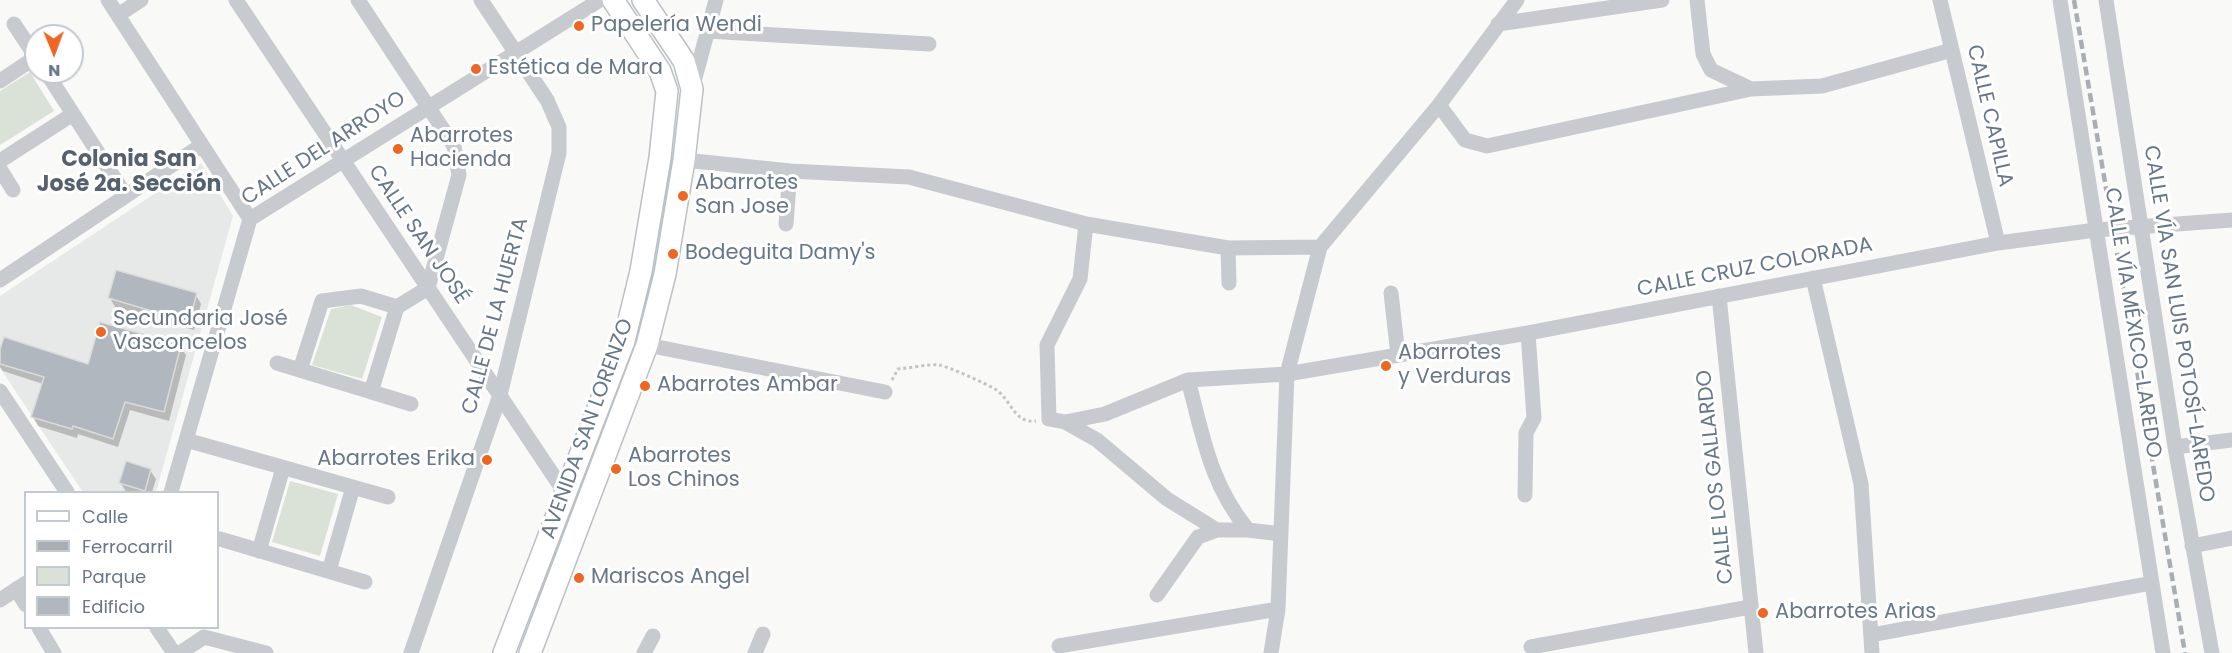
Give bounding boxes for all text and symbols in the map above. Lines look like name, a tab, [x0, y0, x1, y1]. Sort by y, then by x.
place label: Papelería Wendi	[591, 13, 762, 39]
marker: Papelería Wendi	[572, 19, 586, 33]
north arrow	[24, 24, 84, 84]
street label: CALLE CAPILLA	[1960, 43, 2018, 189]
place label: Estética de Mara	[488, 56, 663, 82]
text: N	[48, 59, 61, 82]
marker: Estética de Mara	[469, 62, 483, 76]
street label: CALLE DEL ARROYO	[237, 87, 411, 211]
place label: Abarrotes Hacienda	[410, 124, 513, 174]
marker: Abarrotes Hacienda	[391, 142, 405, 156]
street label: CALLE VÍA SAN LUIS POTOSÍ-LAREDO	[2137, 144, 2219, 504]
district label: Colonia San José 2a. Sección	[37, 147, 221, 198]
street label: CALLE SAN JOSÉ	[362, 161, 474, 309]
place label: Abarrotes San Jose	[695, 171, 798, 221]
street label: CALLE VÍA MÉXICO-LAREDO	[2098, 186, 2166, 460]
marker: Abarrotes San Jose	[676, 189, 690, 203]
street label: CALLE DE LA HUERTA	[458, 215, 534, 417]
street label: CALLE CRUZ COLORADA	[1635, 233, 1875, 303]
place label: Bodeguita Damy's	[685, 241, 876, 267]
marker: Bodeguita Damy's	[666, 247, 680, 261]
place label: Secundaria José Vasconcelos	[113, 307, 288, 357]
street label: AVENIDA SAN LORENZO	[536, 316, 640, 542]
marker: Secundaria José Vasconcelos	[94, 325, 108, 339]
place label: Abarrotes y Verduras	[1398, 341, 1511, 391]
marker: Abarrotes y Verduras	[1379, 359, 1393, 373]
street label: CALLE LOS GALLARDO	[1692, 369, 1740, 585]
place label: Abarrotes Ambar	[657, 373, 838, 399]
marker: Abarrotes Ambar	[638, 379, 652, 393]
place label: Abarrotes Los Chinos	[628, 444, 740, 494]
place label: Abarrotes Erika	[317, 447, 475, 473]
marker: Abarrotes Erika	[480, 453, 494, 467]
marker: Abarrotes Los Chinos	[609, 462, 623, 476]
legend	[24, 491, 219, 629]
text: Calle	[82, 504, 128, 529]
text: Ferrocarril	[82, 534, 173, 559]
text: Parque	[82, 564, 146, 589]
place label: Mariscos Angel	[591, 565, 750, 591]
marker: Mariscos Angel	[572, 571, 586, 585]
text: Edificio	[82, 594, 145, 619]
place label: Abarrotes Arias	[1775, 600, 1936, 626]
marker: Abarrotes Arias	[1756, 606, 1770, 620]

